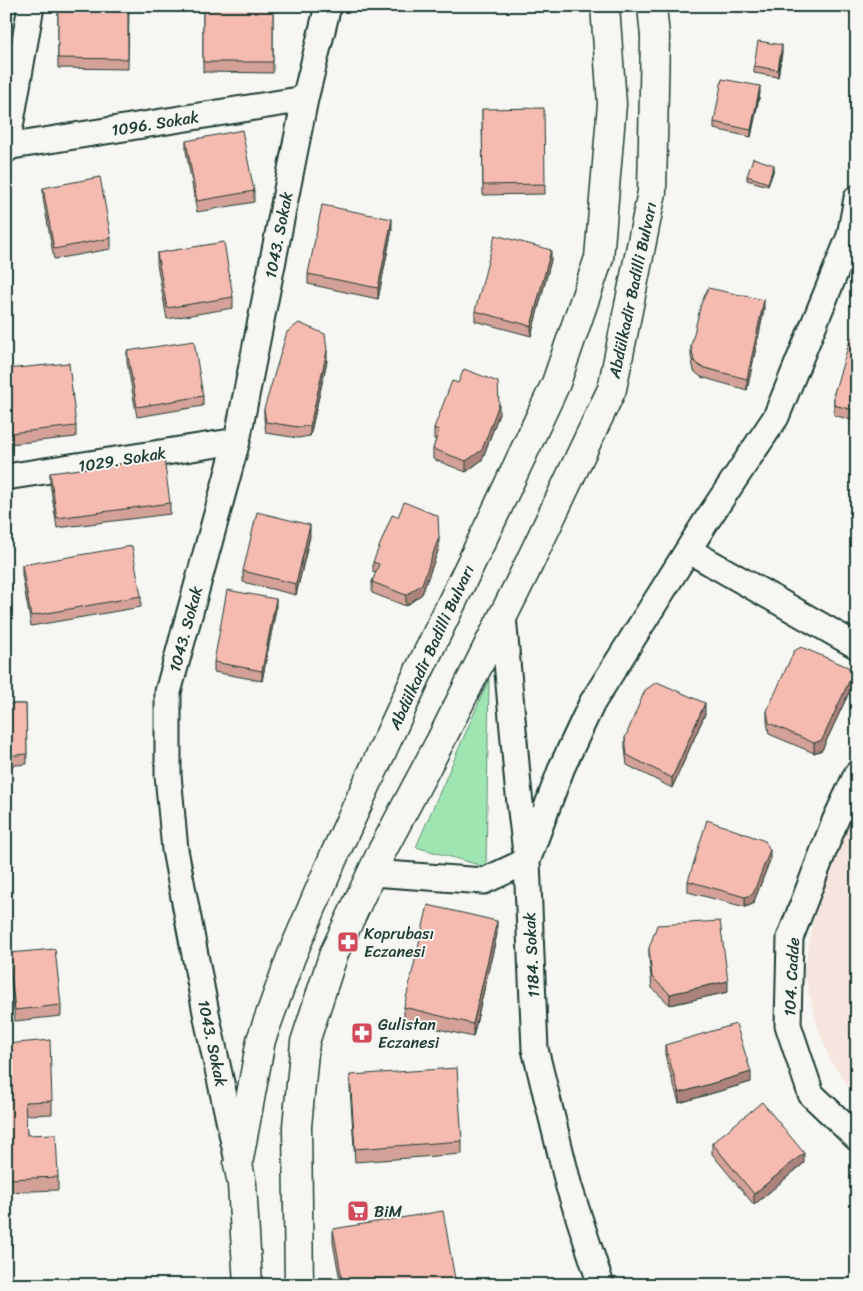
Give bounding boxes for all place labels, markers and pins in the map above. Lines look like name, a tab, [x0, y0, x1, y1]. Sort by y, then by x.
place label: Koprubası Eczanesi	[364, 919, 434, 966]
pharmacy icon: Koprubası Eczanesi	[336, 930, 360, 954]
place label: Gulistan Eczanesi	[378, 1010, 440, 1057]
pharmacy icon: Gulistan Eczanesi	[350, 1021, 374, 1045]
place label: BiM	[374, 1197, 403, 1226]
supermarket icon: BiM	[346, 1199, 370, 1223]

